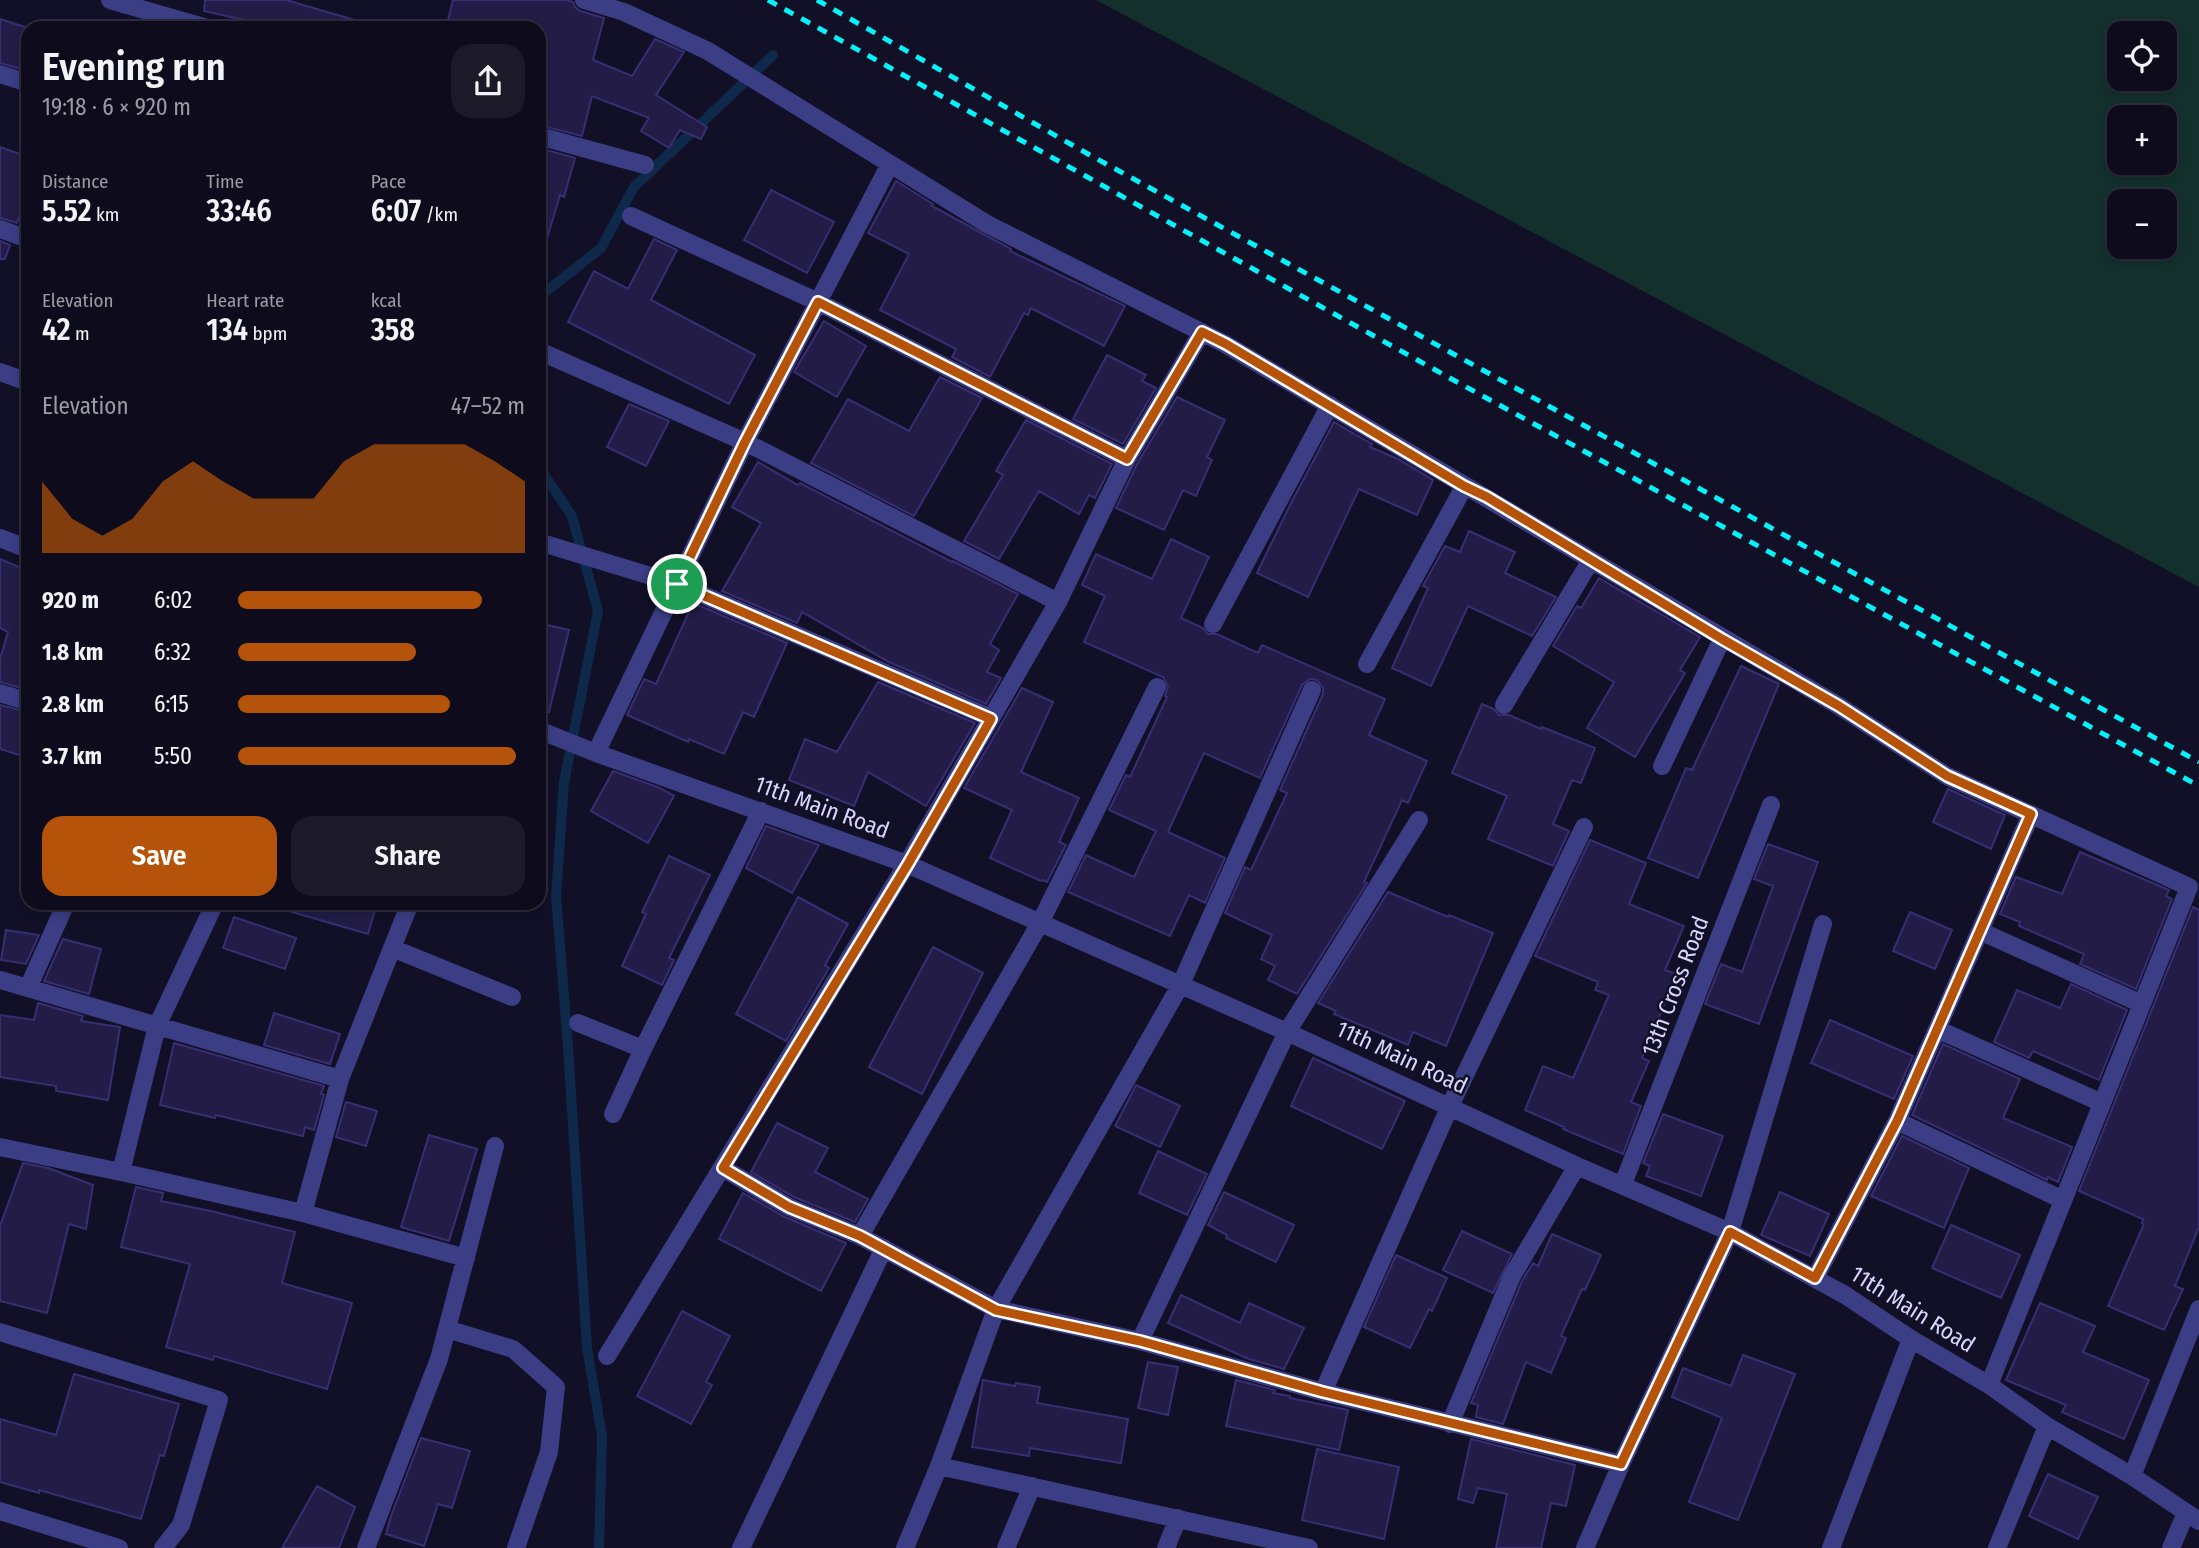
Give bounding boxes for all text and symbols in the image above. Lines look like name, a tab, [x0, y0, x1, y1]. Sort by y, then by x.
map controls	[2107, 21, 2177, 259]
button: locate	[2107, 21, 2177, 91]
text: Evening run	[42, 44, 226, 90]
button: share	[451, 44, 525, 118]
text: 19:18 · 6 × 920 m	[42, 93, 191, 121]
button: +	[2107, 105, 2177, 175]
text: Distance	[42, 170, 109, 193]
text: Time	[206, 170, 244, 193]
text: Pace	[371, 170, 406, 193]
button: −	[2107, 189, 2177, 259]
text: 5.52	[42, 193, 92, 229]
text: 33:46	[206, 193, 272, 229]
text: 6:07	[371, 193, 421, 229]
text: km	[92, 203, 119, 226]
text: /km	[421, 203, 458, 226]
text: Elevation	[42, 289, 114, 312]
text: Heart rate	[206, 289, 284, 312]
text: kcal	[371, 289, 401, 312]
text: 42	[42, 312, 71, 348]
text: 134	[206, 312, 248, 348]
text: 358	[371, 312, 415, 348]
text: m	[71, 322, 90, 345]
text: bpm	[248, 322, 287, 345]
text: Elevation	[42, 392, 129, 420]
text: 47–52 m	[451, 392, 525, 420]
pin	[647, 554, 707, 614]
icon: arrive	[658, 565, 696, 603]
text: 920 m	[42, 586, 99, 614]
text: 6:02	[154, 586, 192, 614]
text: 1.8 km	[42, 638, 103, 666]
text: 6:32	[154, 638, 191, 666]
text: 2.8 km	[42, 690, 104, 718]
text: 6:15	[154, 690, 189, 718]
text: 3.7 km	[42, 742, 102, 770]
text: 5:50	[154, 742, 192, 770]
street label: 11th Main Road	[751, 770, 893, 844]
button: Save	[42, 816, 277, 896]
button: Share	[291, 816, 525, 896]
street label: 13th Cross Road	[1635, 912, 1715, 1060]
street label: 11th Main Road	[1332, 1014, 1472, 1100]
street label: 11th Main Road	[1846, 1260, 1980, 1358]

